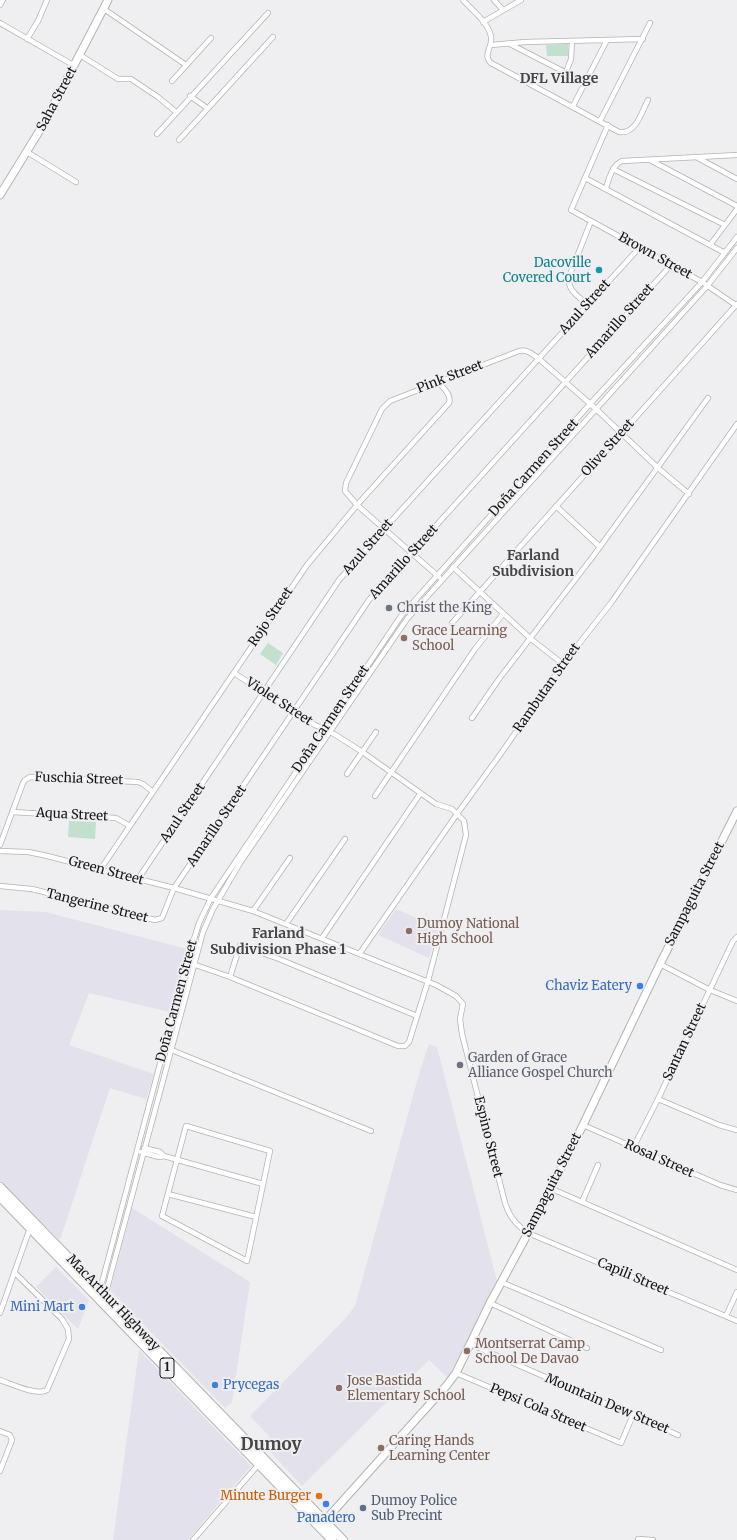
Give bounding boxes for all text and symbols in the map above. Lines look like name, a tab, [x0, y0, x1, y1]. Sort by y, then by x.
street label: Saha Street	[34, 64, 80, 134]
district label: DFL Village	[520, 71, 598, 87]
street label: Brown Street	[615, 229, 695, 283]
place label: Dacoville Covered Court	[503, 255, 591, 286]
marker: Dacoville Covered Court	[594, 265, 604, 275]
street label: Azul Street	[556, 276, 614, 338]
street label: Amarillo Street	[582, 280, 658, 362]
street label: Pink Street	[415, 357, 485, 397]
street label: Doña Carmen Street	[486, 416, 582, 520]
street label: Olive Street	[578, 416, 638, 480]
street label: Azul Street	[340, 516, 396, 578]
street label: Amarillo Street	[366, 521, 442, 603]
district label: Farland Subdivision	[492, 548, 574, 580]
street label: Rojo Street	[245, 584, 297, 650]
place label: Christ the King	[397, 600, 492, 616]
marker: Christ the King	[384, 603, 394, 613]
place label: Grace Learning School	[412, 623, 507, 654]
marker: Grace Learning School	[399, 633, 409, 643]
street label: Rambutan Street	[510, 640, 584, 736]
street label: Doña Carmen Street	[289, 662, 373, 776]
street label: Violet Street	[243, 675, 315, 729]
street label: Fuschia Street	[34, 770, 124, 788]
street label: Azul Street	[157, 780, 209, 846]
street label: Amarillo Street	[184, 782, 250, 870]
street label: Aqua Street	[36, 805, 108, 825]
street label: Sampaguita Street	[662, 839, 728, 949]
street label: Green Street	[67, 853, 145, 889]
street label: Tangerine Street	[44, 886, 150, 926]
place label: Dumoy National High School	[417, 916, 519, 947]
district label: Farland Subdivision Phase 1	[210, 926, 346, 958]
marker: Dumoy National High School	[404, 926, 414, 936]
street label: Doña Carmen Street	[153, 938, 201, 1064]
place label: Chaviz Eatery	[546, 978, 632, 994]
marker: Chaviz Eatery	[635, 981, 645, 991]
street label: Santan Street	[660, 1000, 710, 1084]
place label: Garden of Grace Alliance Gospel Church	[468, 1050, 613, 1081]
marker: Garden of Grace Alliance Gospel Church	[455, 1060, 465, 1070]
street label: Espino Street	[470, 1095, 506, 1179]
street label: Sampaguita Street	[519, 1130, 585, 1240]
street label: Rosal Street	[622, 1137, 696, 1181]
street label: MacArthur Highway	[63, 1252, 163, 1354]
street label: Capili Street	[595, 1255, 671, 1299]
place label: Mini Mart	[10, 1299, 74, 1315]
marker: Mini Mart	[77, 1302, 87, 1312]
place label: Montserrat Camp School De Davao	[475, 1336, 585, 1367]
marker: Montserrat Camp School De Davao	[462, 1346, 472, 1356]
road number: 1	[160, 1358, 174, 1378]
street label: Mountain Dew Street	[543, 1371, 671, 1437]
place label: Jose Bastida Elementary School	[347, 1373, 465, 1404]
place label: Prycegas	[223, 1377, 279, 1393]
marker: Prycegas	[210, 1380, 220, 1390]
street label: Pepsi Cola Street	[487, 1381, 589, 1435]
marker: Jose Bastida Elementary School	[334, 1383, 344, 1393]
place label: Caring Hands Learning Center	[389, 1433, 490, 1464]
district label: Dumoy	[240, 1435, 302, 1455]
marker: Caring Hands Learning Center	[376, 1443, 386, 1453]
place label: Minute Burger	[220, 1488, 311, 1504]
marker: Minute Burger	[314, 1491, 324, 1501]
place label: Dumoy Police Sub Precint	[371, 1493, 457, 1524]
marker: Panadero	[321, 1499, 331, 1509]
marker: Dumoy Police Sub Precint	[358, 1503, 368, 1513]
place label: Panadero	[297, 1510, 355, 1526]

